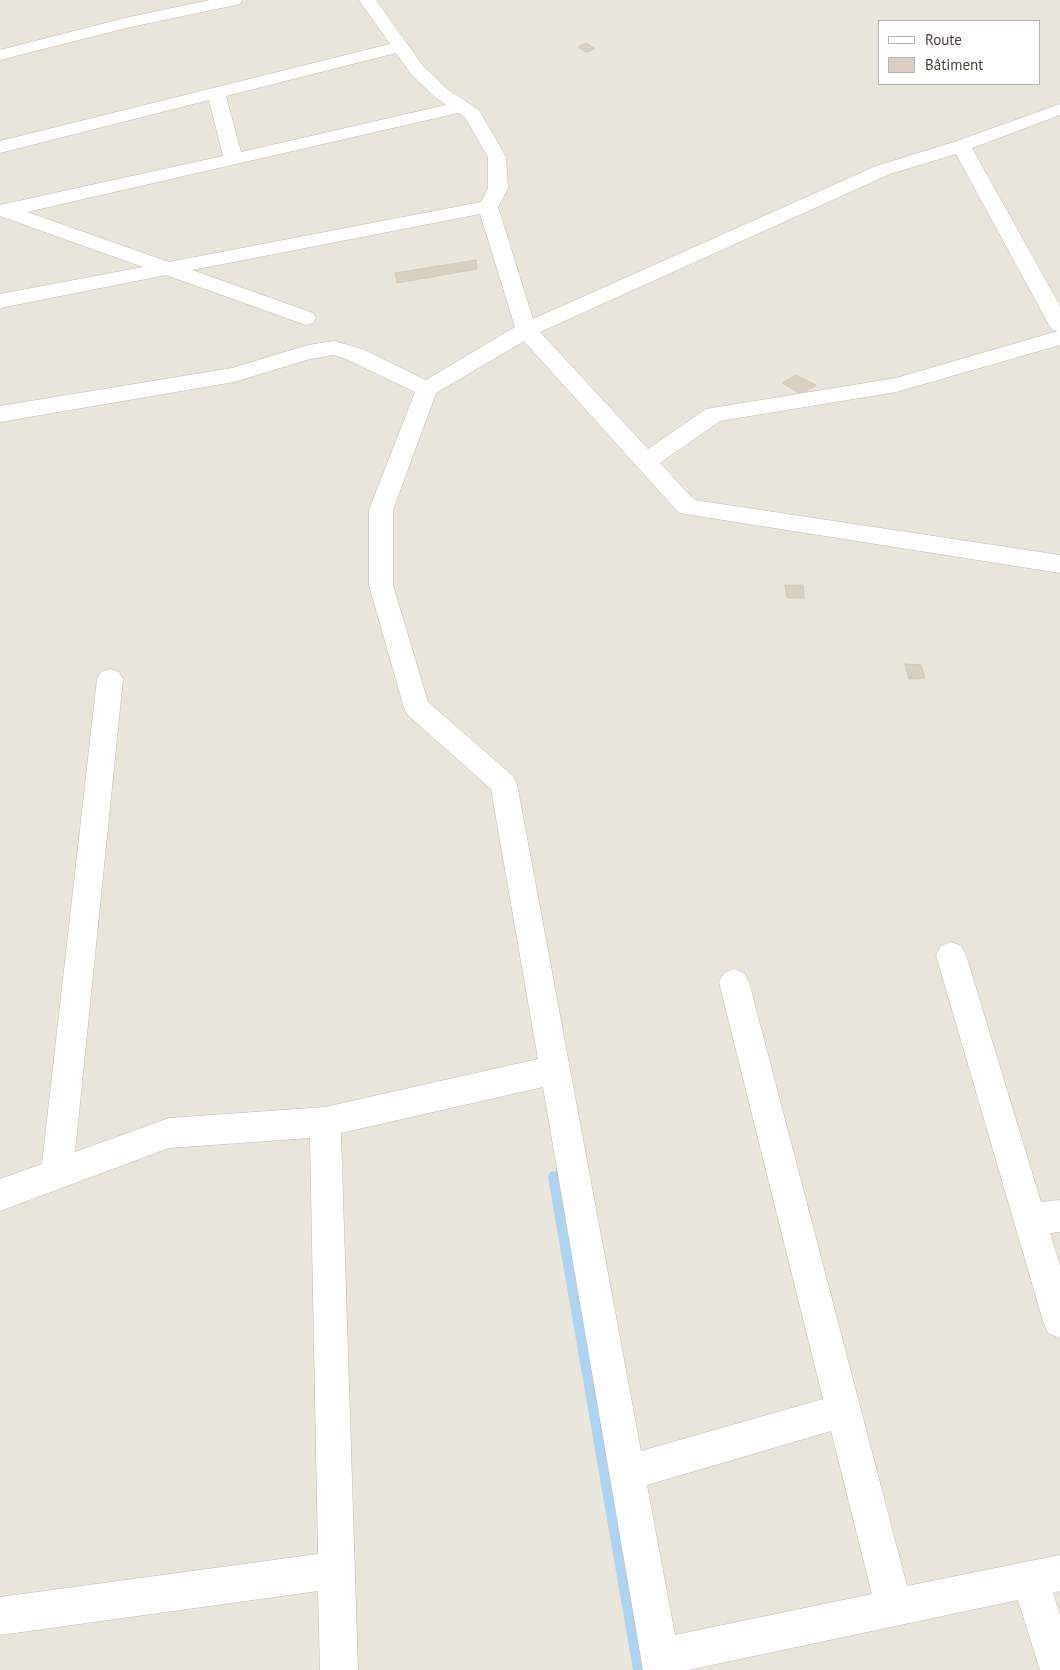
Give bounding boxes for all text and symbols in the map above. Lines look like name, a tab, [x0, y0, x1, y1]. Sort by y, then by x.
legend	[878, 20, 1040, 85]
text: Route	[925, 30, 962, 49]
text: Bâtiment	[925, 55, 983, 74]

